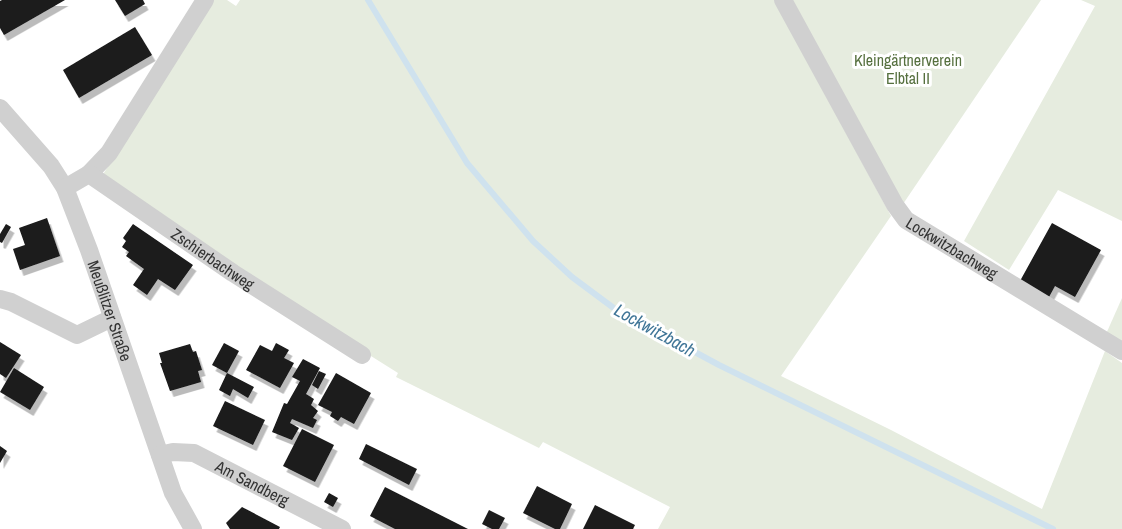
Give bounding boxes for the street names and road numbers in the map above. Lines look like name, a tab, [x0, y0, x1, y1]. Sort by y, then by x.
street label: Lockwitzbachweg	[902, 212, 1003, 285]
street label: Zschierbachweg	[167, 223, 259, 295]
street label: Meußlitzer Straße	[82, 257, 138, 364]
street label: Am Sandberg	[211, 454, 294, 511]

